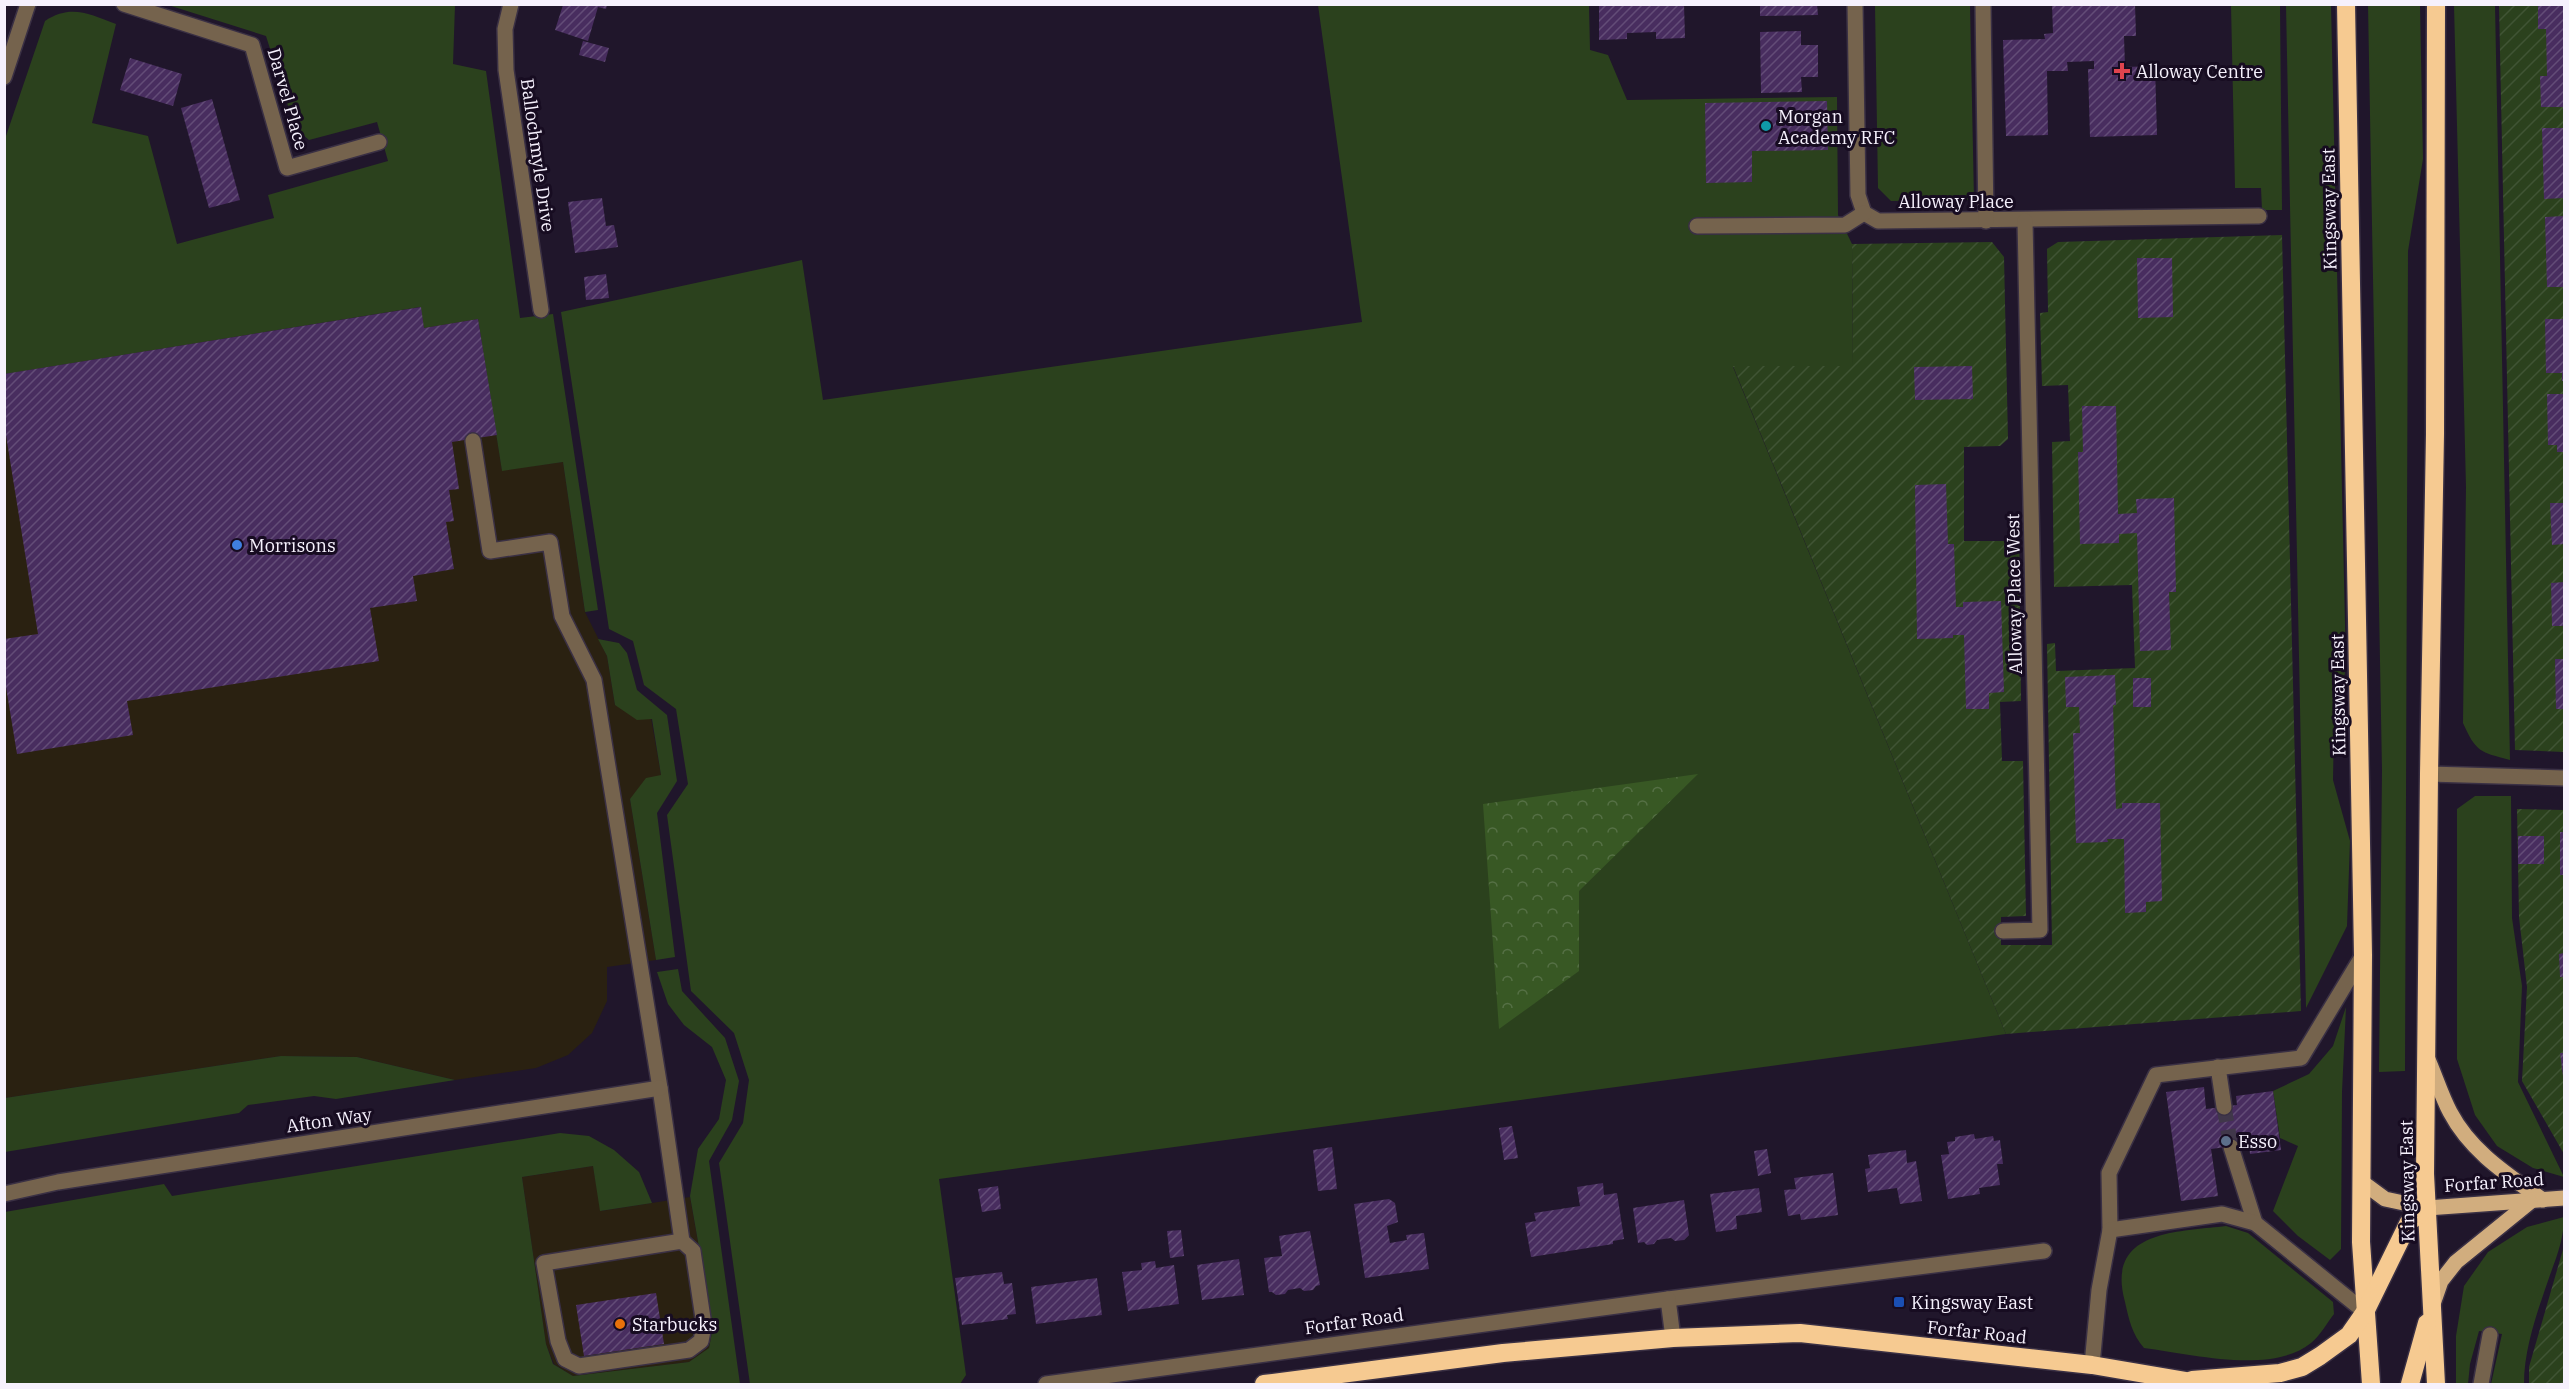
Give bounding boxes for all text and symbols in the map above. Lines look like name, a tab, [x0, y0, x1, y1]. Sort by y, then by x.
street label: Darvel Place	[262, 45, 314, 153]
place label: Alloway Centre	[2136, 60, 2263, 83]
marker: Alloway Centre	[2113, 62, 2131, 80]
street label: Ballochmyle Drive	[516, 77, 560, 233]
place label: Morgan Academy RFC	[1778, 105, 1895, 149]
marker: Morgan Academy RFC	[1759, 119, 1773, 133]
street label: Kingsway East	[2316, 148, 2342, 270]
street label: Alloway Place	[1898, 190, 2014, 213]
street label: Alloway Place West	[2001, 513, 2027, 675]
place label: Morrisons	[249, 534, 336, 557]
marker: Morrisons	[230, 538, 244, 552]
street label: Kingsway East	[2325, 634, 2351, 756]
street label: Afton Way	[285, 1103, 374, 1137]
street label: Kingsway East	[2394, 1120, 2420, 1242]
place label: Esso	[2238, 1130, 2277, 1153]
marker: Esso	[2219, 1134, 2233, 1148]
street label: Forfar Road	[2443, 1167, 2545, 1197]
place label: Kingsway East	[1911, 1291, 2033, 1314]
marker: Kingsway East	[1892, 1295, 1906, 1309]
street label: Forfar Road	[1303, 1303, 1405, 1339]
place label: Starbucks	[632, 1313, 717, 1336]
street label: Forfar Road	[1926, 1315, 2028, 1349]
marker: Starbucks	[613, 1317, 627, 1331]

